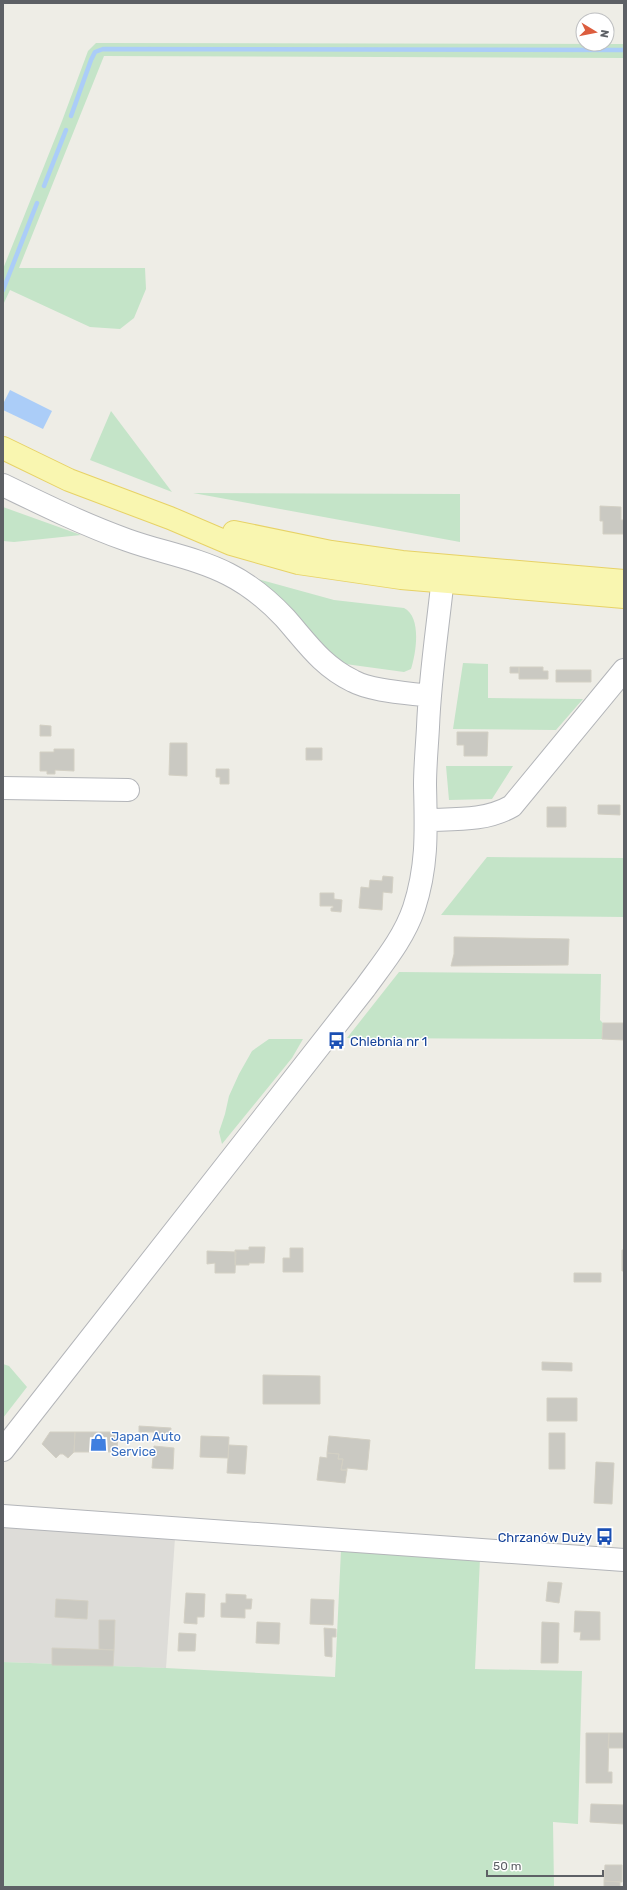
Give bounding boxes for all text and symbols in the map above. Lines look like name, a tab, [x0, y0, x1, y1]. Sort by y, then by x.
north arrow	[575, 12, 615, 52]
text: N	[597, 29, 611, 39]
bus stop icon: Chlebnia nr 1	[327, 1031, 347, 1051]
place label: Chlebnia nr 1	[350, 1034, 427, 1049]
place label: Japan Auto Service	[111, 1429, 181, 1459]
shop icon: Japan Auto Service	[88, 1433, 108, 1453]
bus stop icon: Chrzanów Duży	[595, 1527, 615, 1547]
place label: Chrzanów Duży	[498, 1530, 592, 1545]
scale bar	[487, 1852, 603, 1878]
text: 50 m	[493, 1859, 521, 1873]

